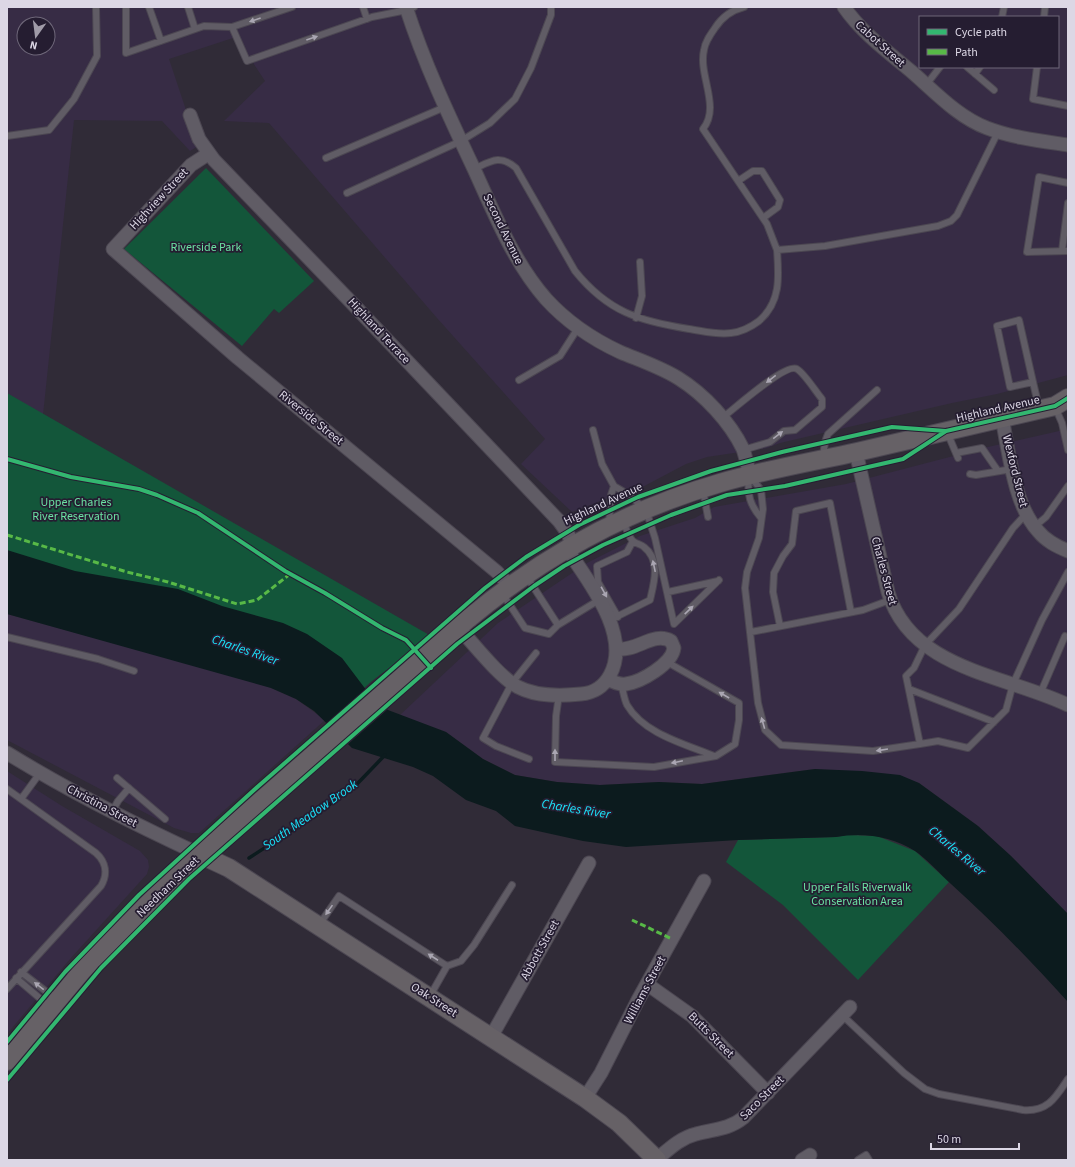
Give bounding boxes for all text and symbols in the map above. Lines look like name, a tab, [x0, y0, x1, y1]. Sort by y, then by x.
north arrow	[16, 16, 56, 56]
legend	[919, 16, 1059, 68]
one-way arrow	[249, 17, 261, 23]
street label: Cabot Street	[851, 17, 909, 71]
text: Cycle path	[955, 24, 1007, 41]
one-way arrow	[306, 35, 318, 41]
text: N	[28, 37, 39, 53]
text: Path	[955, 44, 978, 61]
street label: Highview Street	[126, 164, 192, 234]
street label: Second Avenue	[479, 191, 527, 267]
park label: Riverside Park	[171, 239, 241, 256]
street label: Highland Terrace	[344, 294, 414, 368]
one-way arrow	[766, 375, 777, 384]
street label: Riverside Street	[275, 387, 347, 449]
street label: Highland Avenue	[955, 391, 1041, 427]
one-way arrow	[773, 431, 784, 439]
street label: Wexford Street	[998, 433, 1032, 509]
street label: Highland Avenue	[561, 478, 645, 530]
park label: Upper Charles River Reservation	[32, 494, 120, 525]
street label: Charles Street	[867, 535, 901, 607]
one-way arrow	[650, 560, 656, 572]
one-way arrow	[601, 586, 607, 598]
one-way arrow	[684, 605, 694, 615]
water label: Charles River	[209, 630, 281, 670]
one-way arrow	[718, 691, 730, 698]
one-way arrow	[760, 717, 766, 729]
one-way arrow	[876, 747, 888, 753]
one-way arrow	[552, 749, 558, 762]
one-way arrow	[671, 760, 683, 766]
water label: South Meadow Brook	[259, 775, 362, 855]
street label: Christina Street	[64, 780, 140, 832]
water label: Charles River	[540, 795, 612, 823]
water label: Charles River	[925, 822, 990, 881]
street label: Needham Street	[133, 853, 203, 921]
park label: Upper Falls Riverwalk Conservation Area	[803, 879, 911, 910]
one-way arrow	[325, 905, 333, 916]
street label: Abbott Street	[516, 917, 564, 983]
one-way arrow	[427, 953, 438, 961]
street label: Williams Street	[620, 953, 670, 1027]
street label: Oak Street	[407, 979, 461, 1021]
one-way arrow	[34, 982, 45, 990]
street label: Butts Street	[684, 1008, 738, 1062]
street label: Saco Street	[736, 1072, 788, 1124]
scale bar	[931, 1125, 1019, 1151]
text: 50 m	[937, 1131, 961, 1148]

